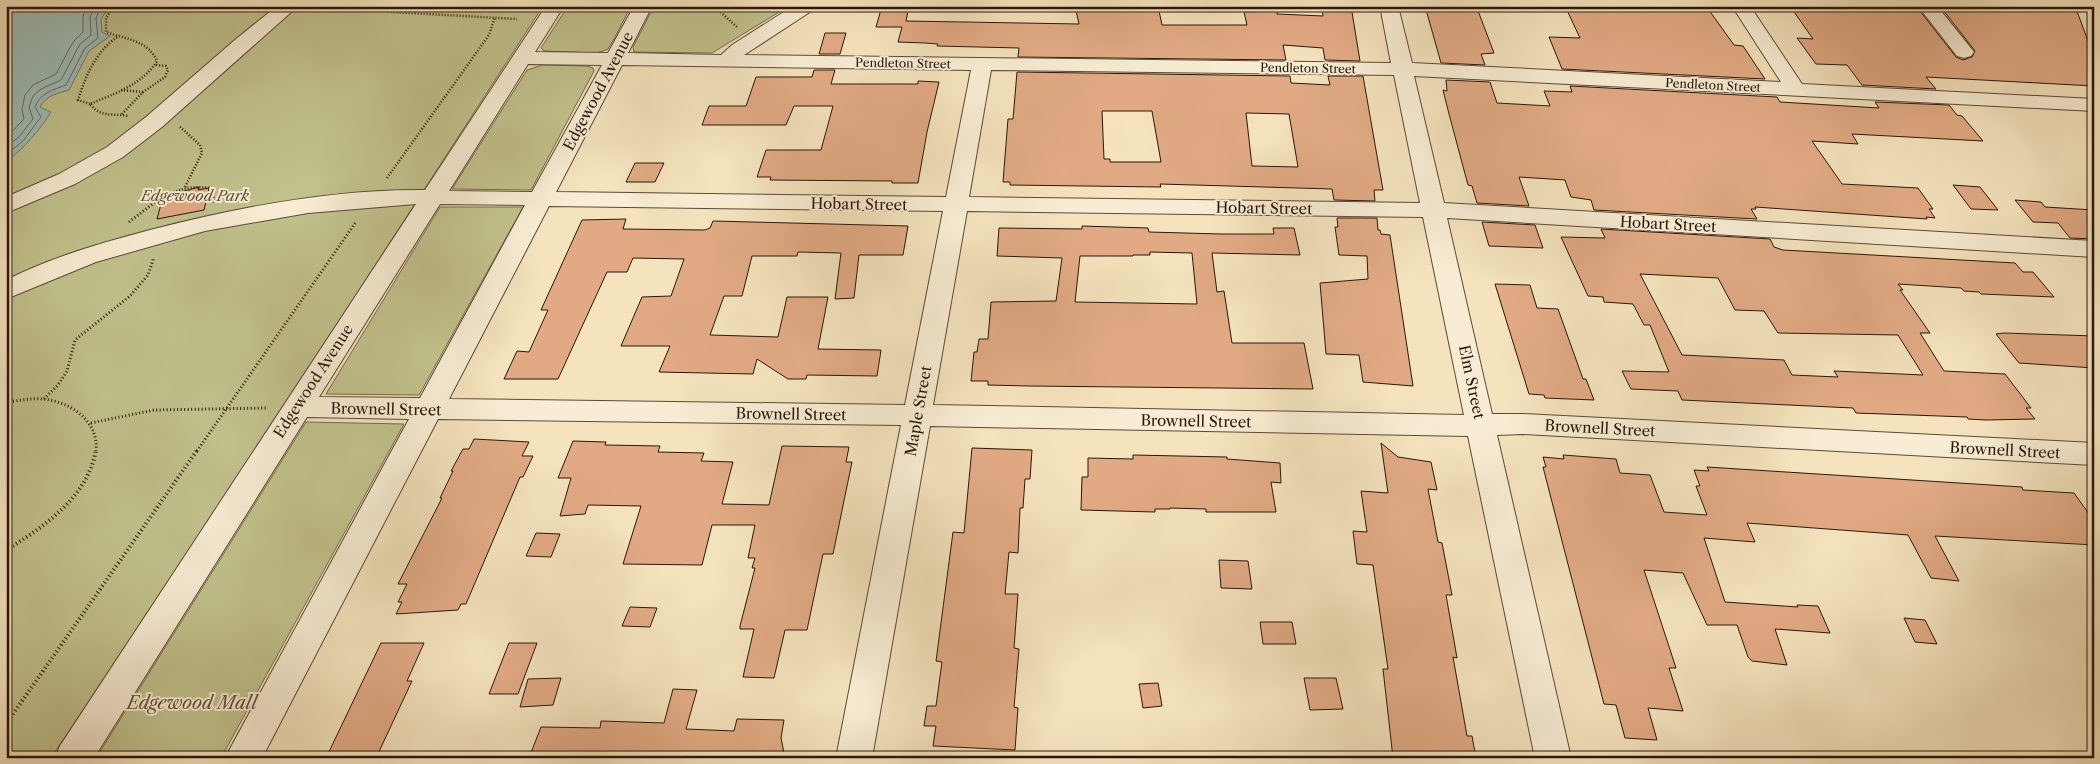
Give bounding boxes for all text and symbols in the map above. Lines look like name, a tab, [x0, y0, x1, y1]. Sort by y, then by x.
street label: Edgewood Avenue	[559, 28, 637, 154]
street label: Pendleton Street	[855, 55, 952, 71]
street label: Pendleton Street	[1260, 60, 1357, 76]
street label: Pendleton Street	[1665, 75, 1762, 95]
park label: Edgewood Park	[140, 186, 249, 205]
street label: Hobart Street	[810, 194, 908, 214]
street label: Hobart Street	[1215, 198, 1313, 218]
street label: Hobart Street	[1619, 212, 1718, 236]
street label: Edgewood Avenue	[269, 321, 357, 441]
street label: Elm Street	[1455, 343, 1489, 421]
street label: Maple Street	[901, 364, 935, 458]
street label: Brownell Street	[330, 399, 442, 419]
street label: Brownell Street	[735, 404, 847, 424]
street label: Brownell Street	[1140, 411, 1252, 431]
street label: Brownell Street	[1544, 416, 1657, 440]
street label: Brownell Street	[1949, 438, 2062, 462]
park label: Edgewood Mall	[125, 692, 260, 714]

